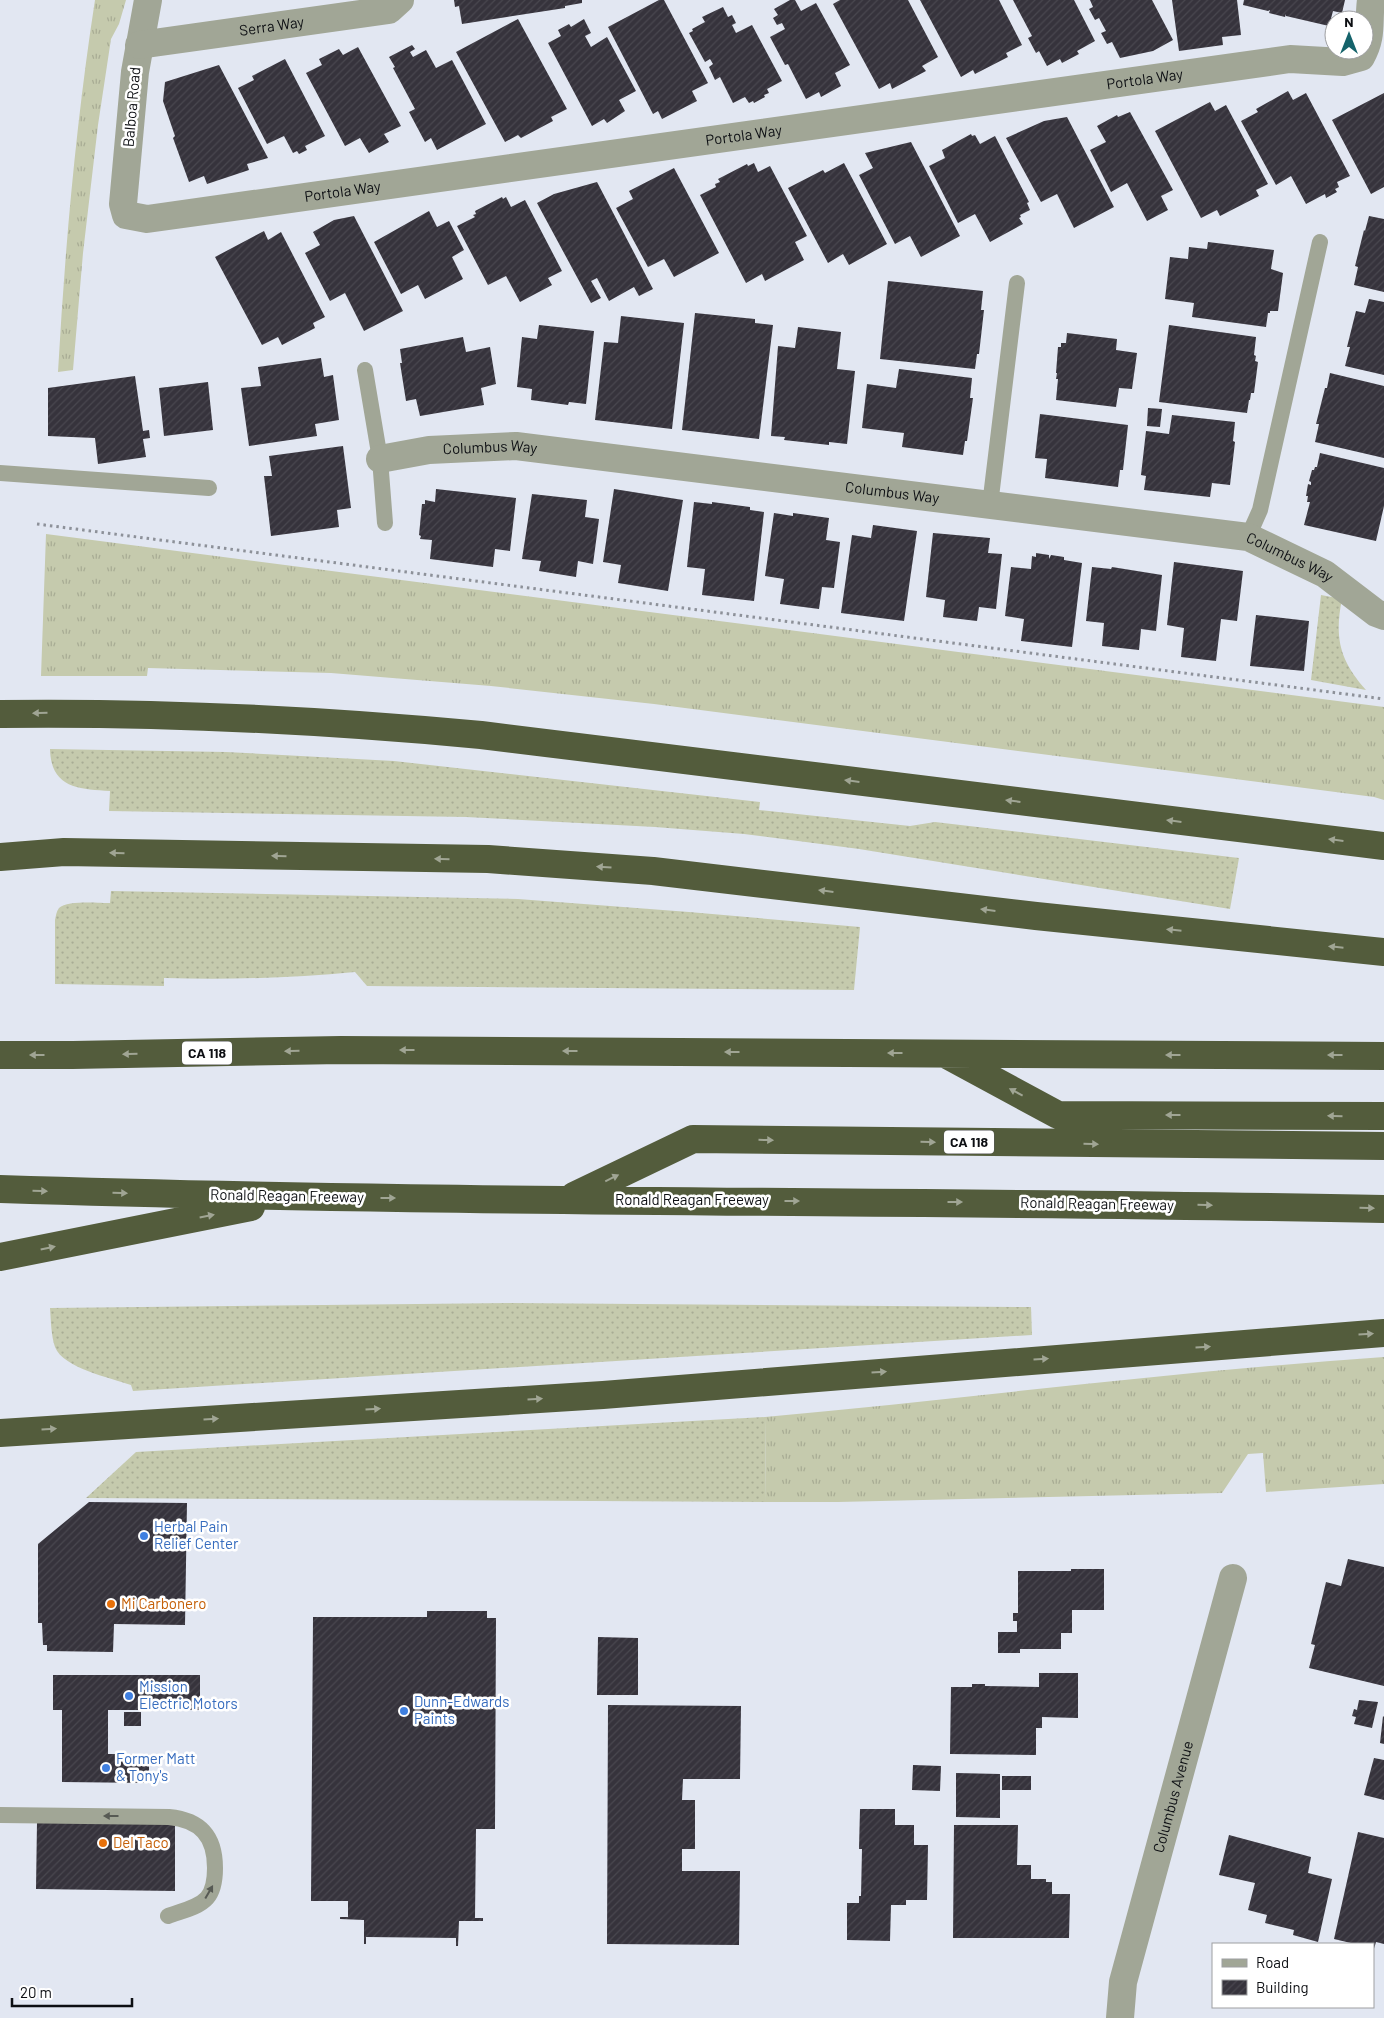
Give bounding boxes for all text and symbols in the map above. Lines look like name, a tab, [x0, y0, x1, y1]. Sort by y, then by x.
north arrow	[1324, 10, 1374, 60]
street label: Serra Way	[238, 12, 305, 39]
text: N	[1344, 13, 1354, 30]
street label: Portola Way	[1105, 64, 1184, 93]
street label: Balboa Road	[119, 66, 143, 148]
street label: Portola Way	[704, 120, 783, 149]
street label: Portola Way	[303, 176, 382, 205]
street label: Columbus Way	[442, 435, 539, 457]
street label: Columbus Way	[844, 477, 940, 507]
street label: Columbus Way	[1244, 528, 1338, 585]
one-way arrow	[32, 710, 48, 718]
one-way arrow	[843, 777, 859, 785]
one-way arrow	[1005, 797, 1021, 805]
one-way arrow	[1166, 817, 1182, 825]
one-way arrow	[1327, 836, 1343, 844]
one-way arrow	[109, 849, 125, 857]
one-way arrow	[271, 852, 287, 860]
one-way arrow	[434, 854, 450, 862]
one-way arrow	[596, 863, 612, 871]
one-way arrow	[818, 887, 834, 895]
one-way arrow	[979, 906, 995, 914]
one-way arrow	[1166, 926, 1182, 934]
one-way arrow	[1327, 942, 1343, 950]
road number: CA 118	[182, 1042, 232, 1064]
one-way arrow	[399, 1046, 415, 1054]
one-way arrow	[284, 1047, 300, 1055]
one-way arrow	[561, 1047, 577, 1055]
one-way arrow	[724, 1048, 740, 1056]
one-way arrow	[886, 1049, 902, 1057]
one-way arrow	[121, 1050, 137, 1058]
one-way arrow	[28, 1051, 44, 1059]
one-way arrow	[1165, 1051, 1181, 1059]
one-way arrow	[1327, 1051, 1343, 1059]
one-way arrow	[1009, 1088, 1023, 1096]
one-way arrow	[1165, 1111, 1181, 1119]
one-way arrow	[1327, 1112, 1343, 1120]
road number: CA 118	[944, 1130, 994, 1154]
one-way arrow	[758, 1136, 774, 1144]
one-way arrow	[921, 1138, 937, 1146]
one-way arrow	[1083, 1140, 1099, 1148]
one-way arrow	[605, 1174, 619, 1182]
street label: Ronald Reagan Freeway	[210, 1185, 364, 1205]
one-way arrow	[33, 1187, 49, 1195]
one-way arrow	[113, 1189, 129, 1197]
street label: Ronald Reagan Freeway	[615, 1190, 769, 1208]
street label: Ronald Reagan Freeway	[1020, 1193, 1174, 1213]
one-way arrow	[380, 1194, 396, 1202]
one-way arrow	[784, 1197, 800, 1205]
one-way arrow	[947, 1198, 963, 1206]
one-way arrow	[1197, 1201, 1213, 1209]
one-way arrow	[1359, 1205, 1375, 1213]
one-way arrow	[200, 1212, 215, 1220]
one-way arrow	[40, 1244, 55, 1252]
one-way arrow	[1358, 1330, 1374, 1338]
one-way arrow	[1196, 1343, 1212, 1351]
one-way arrow	[1034, 1355, 1050, 1363]
one-way arrow	[872, 1367, 888, 1375]
one-way arrow	[527, 1395, 543, 1403]
one-way arrow	[365, 1405, 381, 1413]
one-way arrow	[203, 1415, 219, 1423]
one-way arrow	[41, 1425, 57, 1433]
place label: Herbal Pain Relief Center	[154, 1517, 239, 1552]
marker: Herbal Pain Relief Center	[138, 1530, 150, 1542]
place label: Mi Carbonero	[121, 1594, 206, 1612]
marker: Mi Carbonero	[105, 1598, 117, 1610]
place label: Mission Electric Motors	[139, 1677, 238, 1712]
marker: Mission Electric Motors	[123, 1690, 135, 1702]
place label: Dunn-Edwards Paints	[414, 1692, 509, 1727]
marker: Dunn-Edwards Paints	[398, 1705, 410, 1717]
street label: Columbus Avenue	[1149, 1739, 1196, 1855]
place label: Former Matt & Tony's	[116, 1749, 196, 1784]
marker: Former Matt & Tony's	[100, 1762, 112, 1774]
one-way arrow	[103, 1812, 119, 1820]
place label: Del Taco	[113, 1833, 169, 1851]
marker: Del Taco	[97, 1837, 109, 1849]
one-way arrow	[204, 1886, 213, 1899]
legend	[1212, 1943, 1374, 2008]
text: Road	[1256, 1953, 1289, 1971]
scale bar	[12, 1976, 132, 2008]
text: Building	[1256, 1978, 1309, 1996]
text: 20 m	[20, 1983, 52, 2001]

